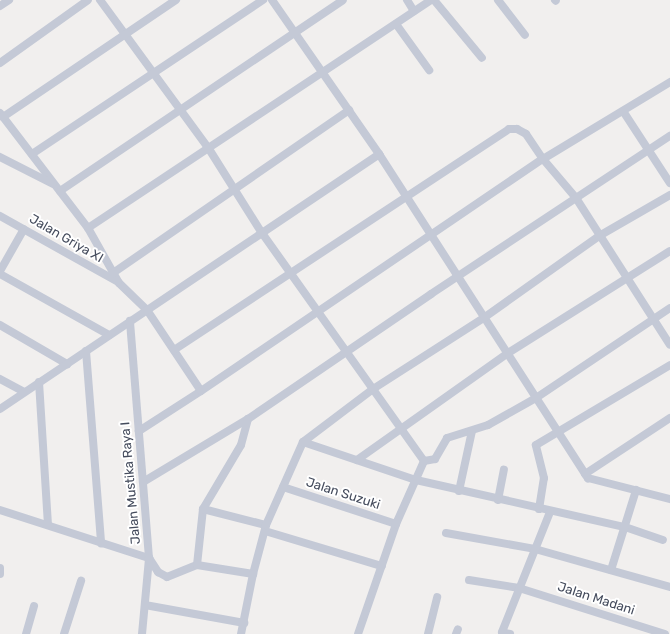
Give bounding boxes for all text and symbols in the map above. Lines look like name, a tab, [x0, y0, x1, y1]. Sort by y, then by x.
street label: Jalan Griya XI	[26, 212, 106, 266]
street label: Jalan Mustika Raya I	[118, 421, 144, 545]
street label: Jalan Suzuki	[304, 475, 382, 513]
street label: Jalan Madani	[555, 579, 637, 619]

